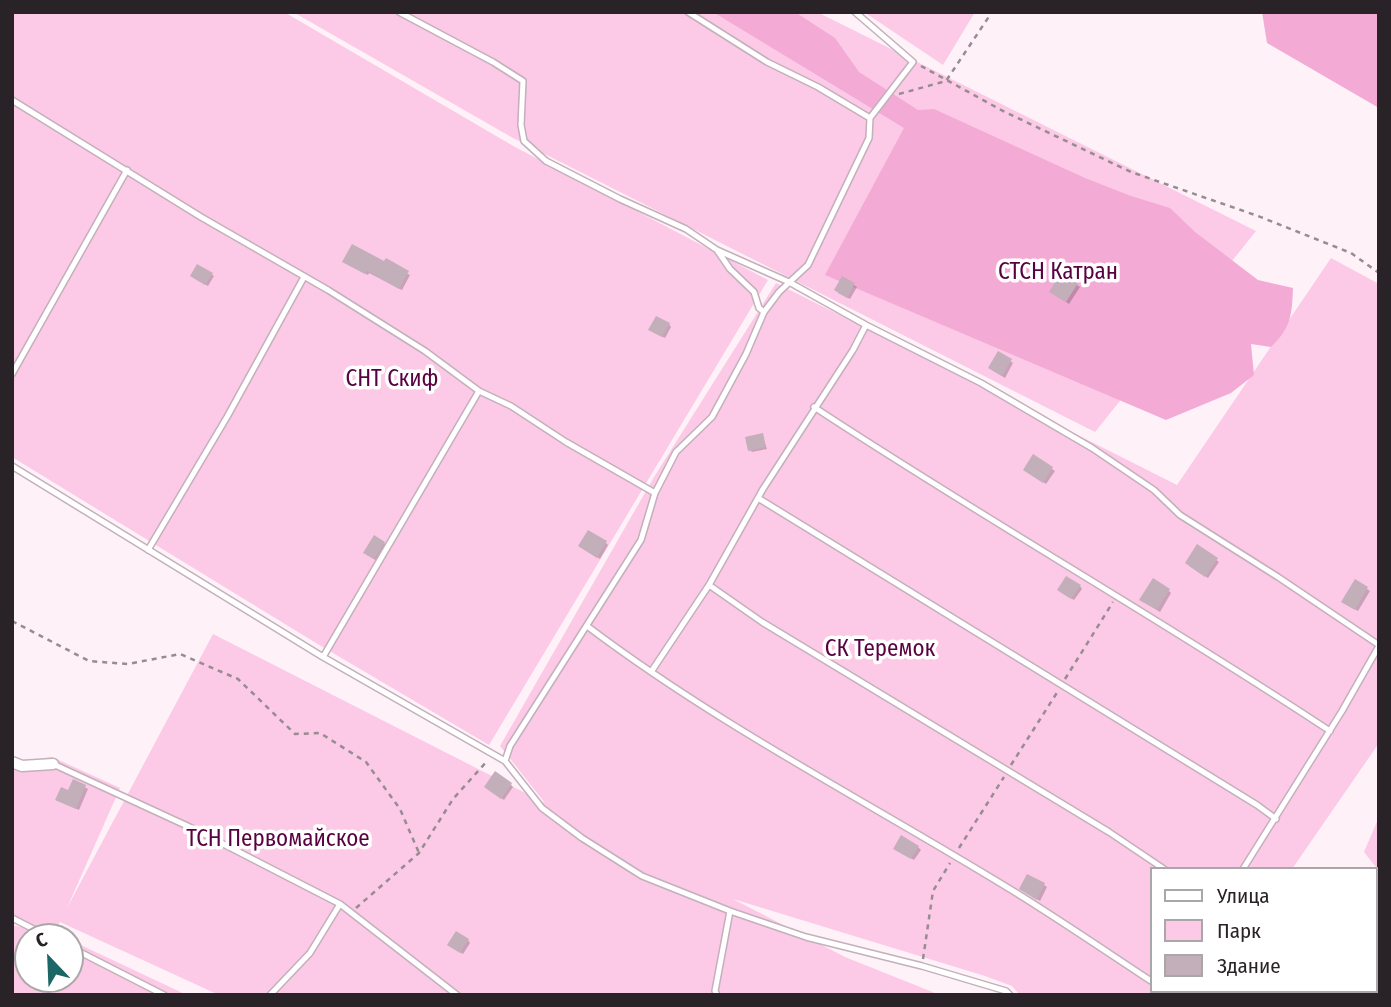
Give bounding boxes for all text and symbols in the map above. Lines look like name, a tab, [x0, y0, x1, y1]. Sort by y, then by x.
park label: СТСН Катран	[998, 259, 1118, 287]
park label: СНТ Скиф	[345, 366, 439, 394]
park label: СК Теремок	[825, 636, 935, 664]
park label: ТСН Первомайское	[186, 826, 370, 854]
legend	[1150, 867, 1377, 993]
text: Улица	[1217, 883, 1270, 909]
text: Парк	[1217, 918, 1261, 944]
north arrow	[14, 923, 84, 993]
text: С	[32, 928, 50, 953]
text: Здание	[1217, 953, 1281, 979]

